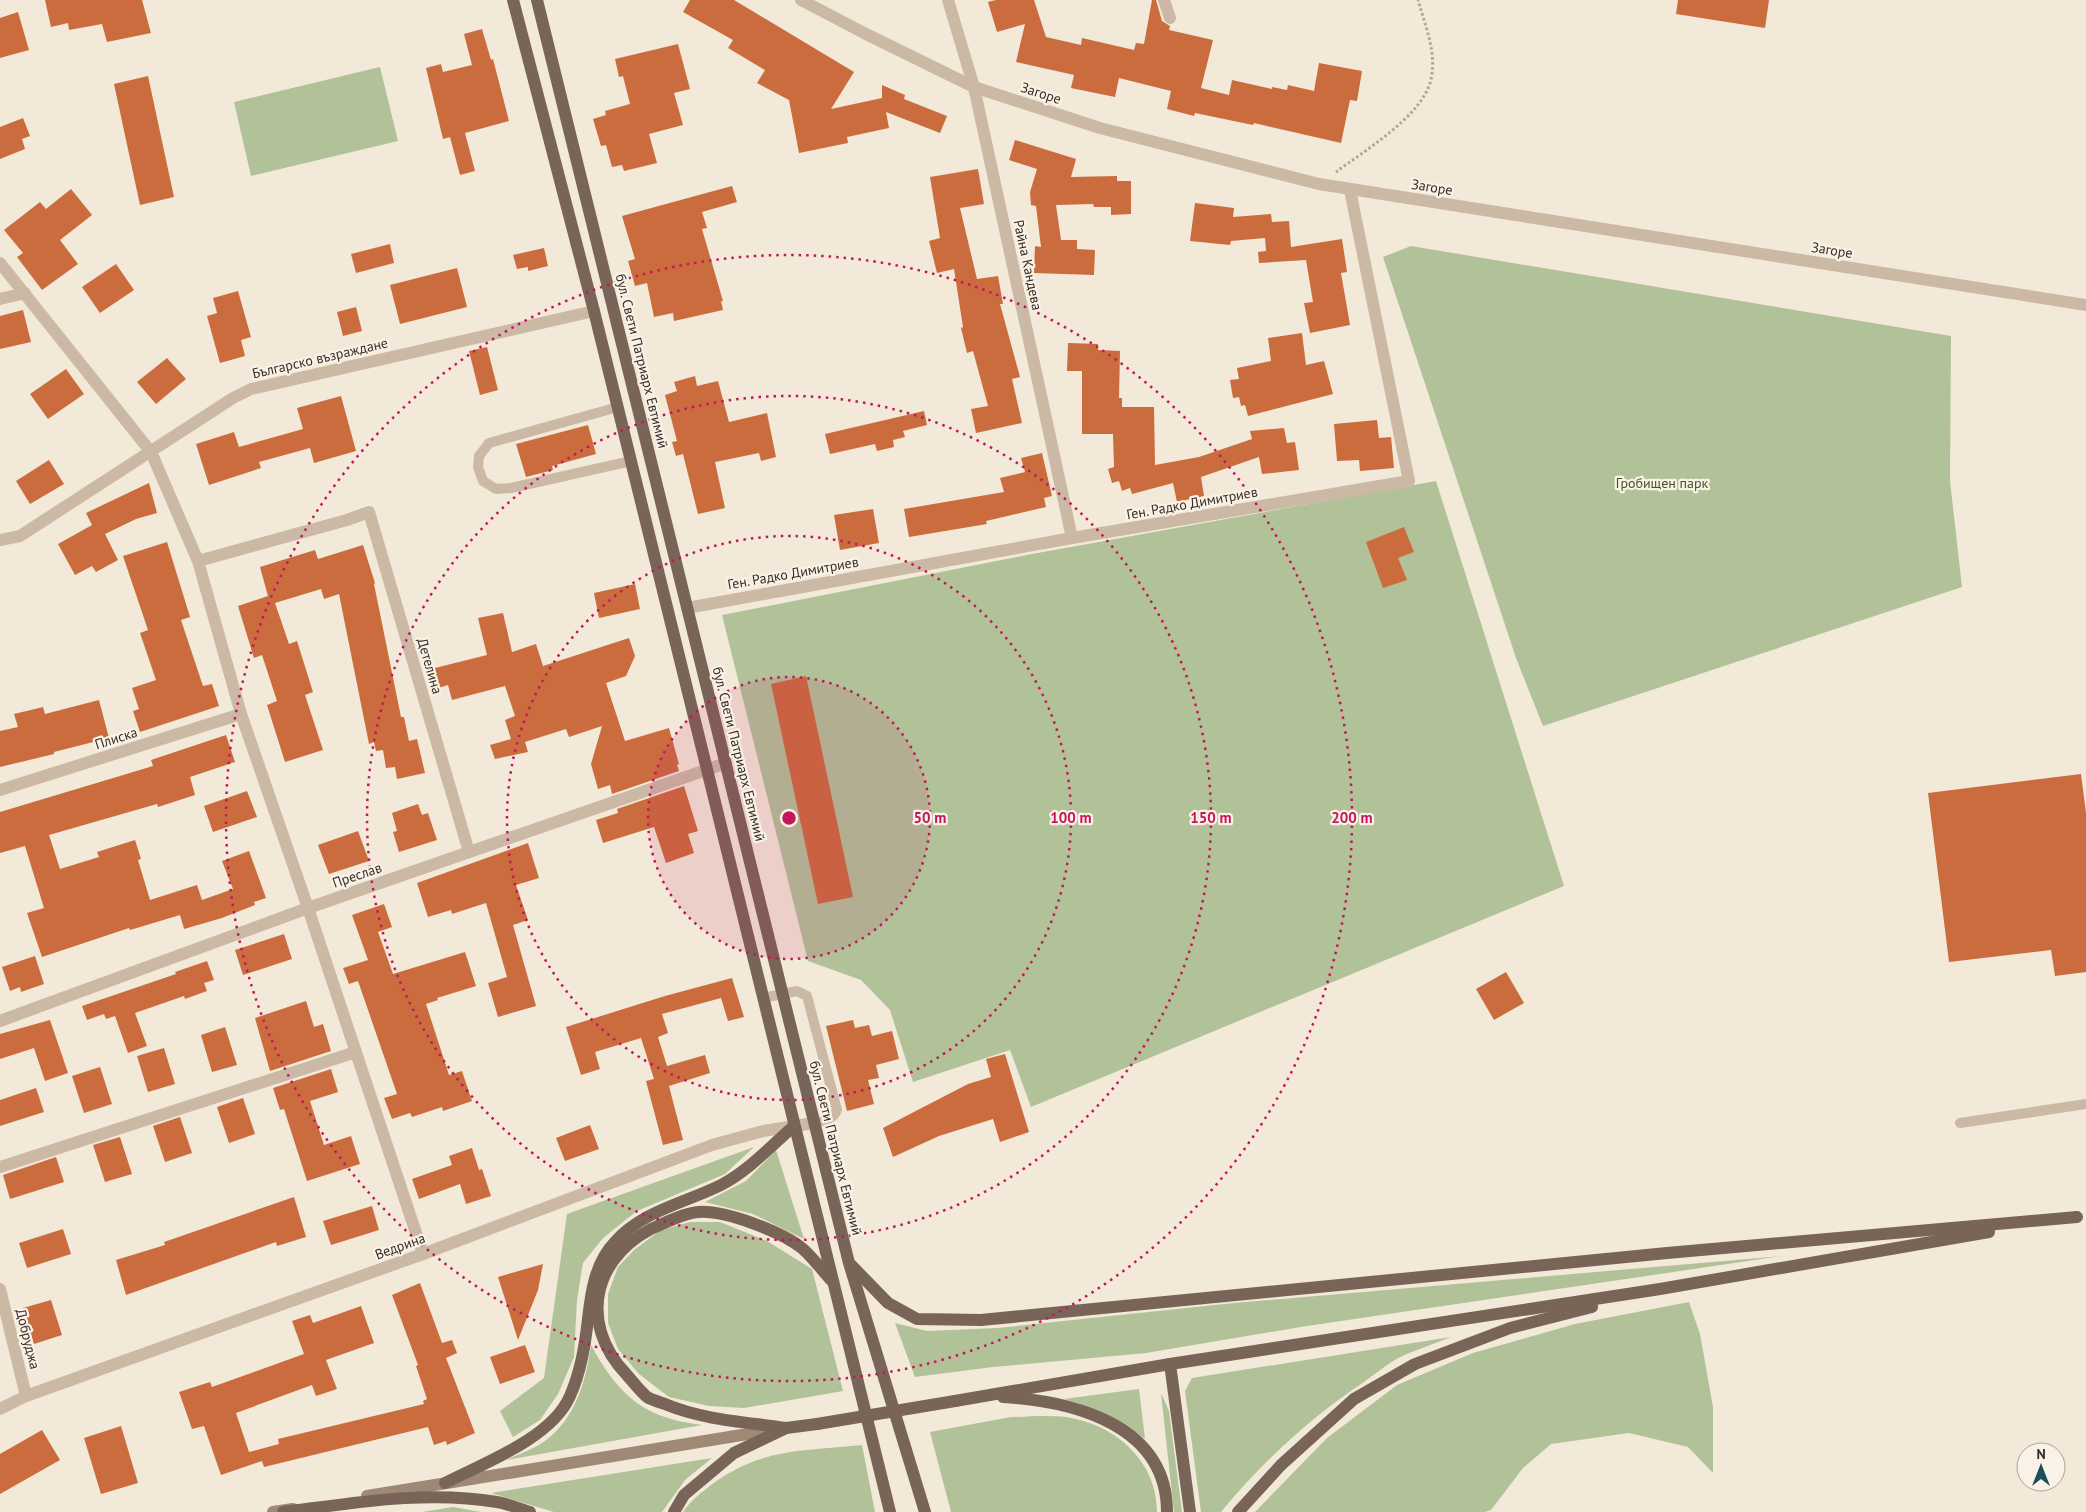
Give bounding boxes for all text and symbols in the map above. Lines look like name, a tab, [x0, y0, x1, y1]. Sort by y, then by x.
street label: Загоре	[1018, 78, 1064, 108]
street label: Загоре	[1410, 175, 1454, 199]
street label: Райна Кандева	[1010, 218, 1046, 312]
street label: Загоре	[1810, 238, 1854, 262]
street label: бул. Свети Патриарх Евтимий	[612, 272, 672, 450]
street label: Българско възраждане	[250, 334, 390, 382]
park label: Гробищен парк	[1616, 474, 1709, 492]
street label: Ген. Радко Димитриев	[1125, 483, 1259, 523]
street label: Ген. Радко Димитриев	[726, 553, 860, 593]
street label: Детелина	[413, 636, 447, 696]
street label: бул. Свети Патриарх Евтимий	[709, 665, 769, 843]
street label: Плиска	[92, 723, 140, 753]
text: 50 m	[914, 808, 946, 827]
text: 100 m	[1050, 808, 1092, 827]
text: 150 m	[1190, 808, 1232, 827]
text: 200 m	[1331, 808, 1373, 827]
centre of rings	[780, 809, 798, 827]
street label: Преслав	[330, 858, 384, 892]
street label: бул. Свети Патриарх Евтимий	[806, 1059, 866, 1237]
street label: Ведрина	[372, 1229, 428, 1263]
street label: Добруджа	[12, 1307, 44, 1371]
north arrow	[2016, 1442, 2066, 1492]
text: N	[2036, 1445, 2046, 1463]

